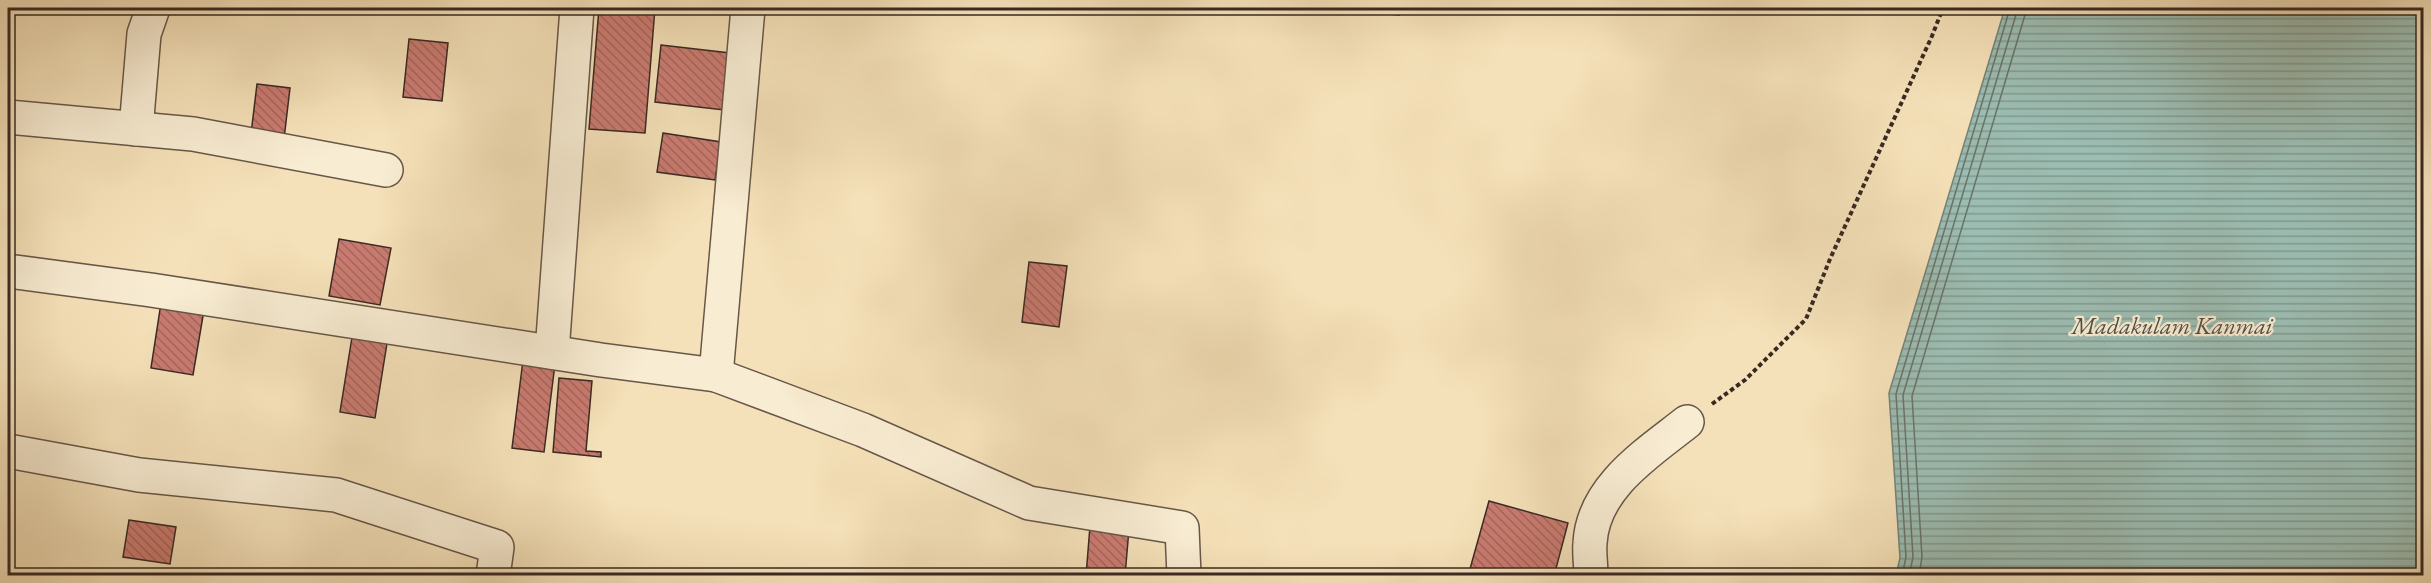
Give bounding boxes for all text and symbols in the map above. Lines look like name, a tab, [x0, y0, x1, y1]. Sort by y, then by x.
water label: Madakulam Kanmai	[2069, 310, 2274, 341]

